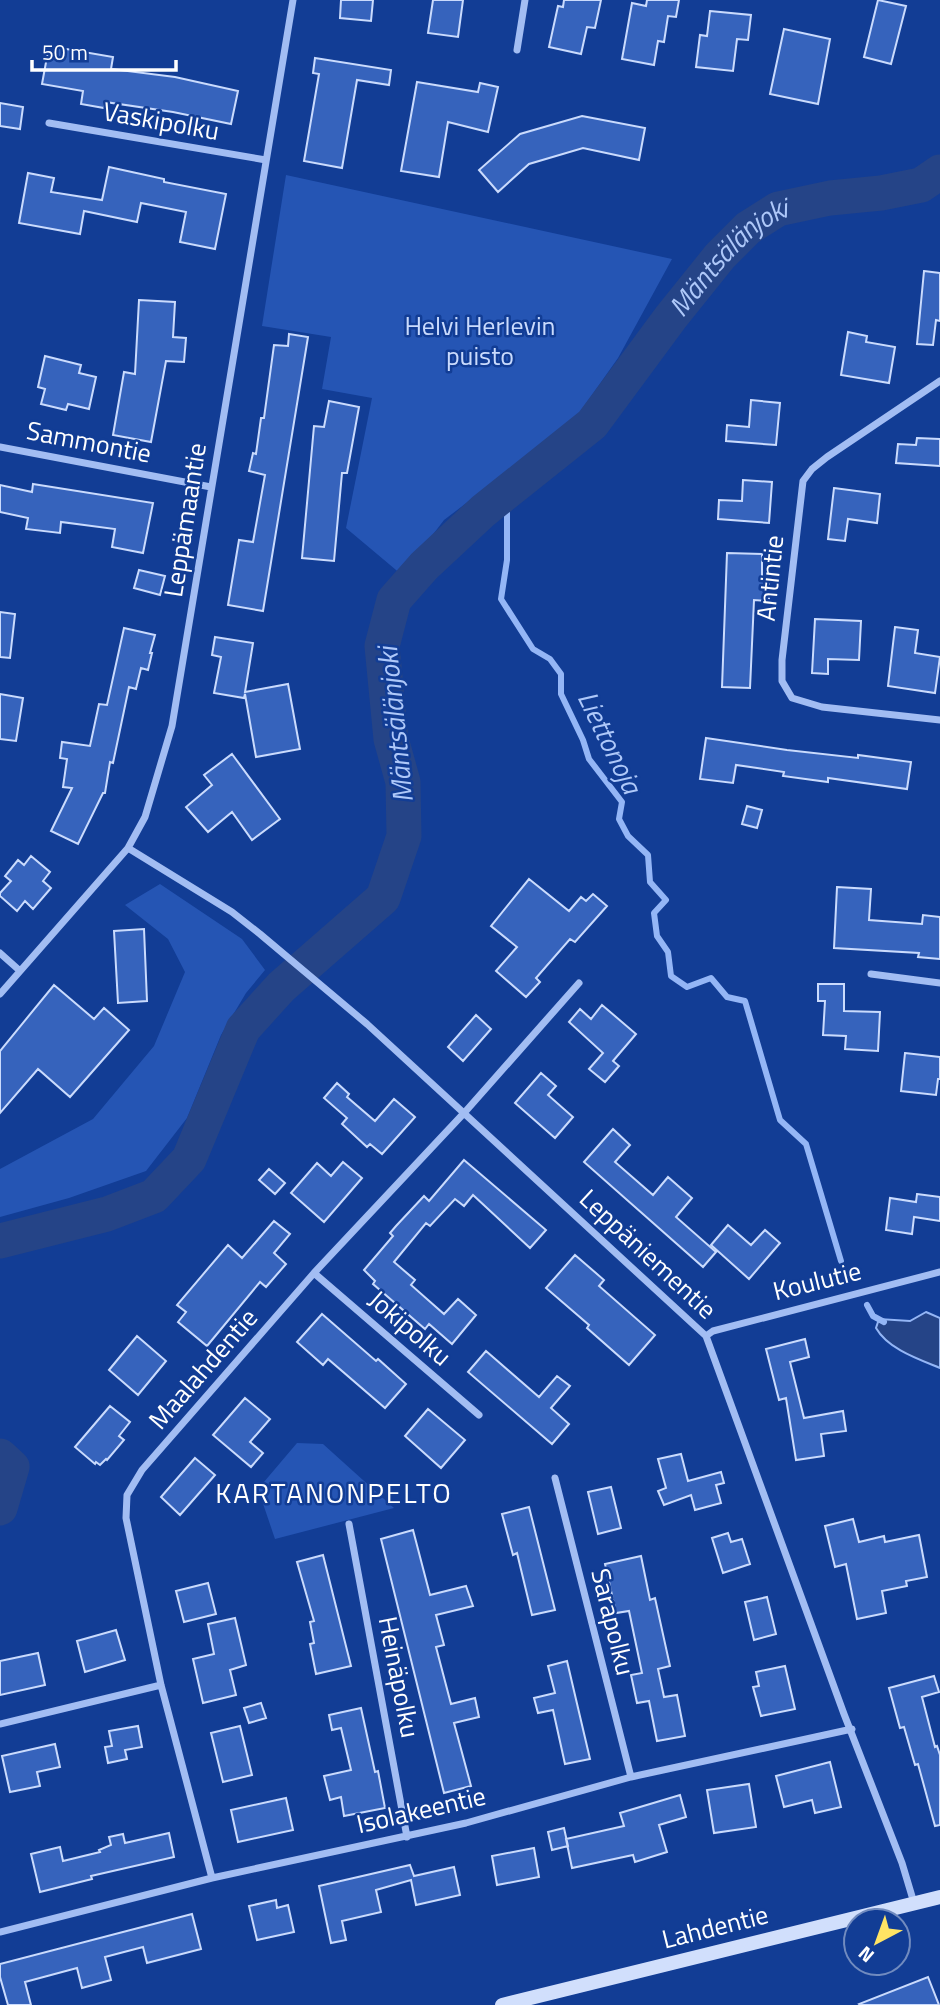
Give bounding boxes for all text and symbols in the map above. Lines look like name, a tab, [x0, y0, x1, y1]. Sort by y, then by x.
scale bar	[32, 28, 175, 72]
text: 50 m	[42, 36, 88, 68]
street label: Vaskipolku	[100, 91, 222, 150]
water label: Mäntsälänjoki	[658, 185, 795, 326]
park label: Helvi Herlevin puisto	[404, 306, 556, 375]
street label: Sammontie	[23, 410, 155, 473]
street label: Leppämaantie	[153, 440, 216, 600]
street label: Antintie	[746, 533, 793, 623]
water label: Mäntsälänjoki	[365, 642, 424, 805]
water label: Liettonoja	[567, 683, 655, 802]
street label: Leppäniementie	[571, 1180, 726, 1328]
street label: Koulutie	[769, 1251, 865, 1310]
street label: Jokipolku	[360, 1280, 460, 1375]
street label: Maalahdentie	[139, 1299, 266, 1438]
district label: KARTANONPELTO	[215, 1471, 453, 1514]
street label: Sarapolku	[581, 1564, 646, 1679]
street label: Heinäpolku	[369, 1613, 430, 1741]
street label: Isolakeentie	[352, 1776, 489, 1843]
street label: Lahdentie	[658, 1895, 772, 1959]
north arrow	[842, 1907, 912, 1977]
text: N	[851, 1940, 880, 1970]

